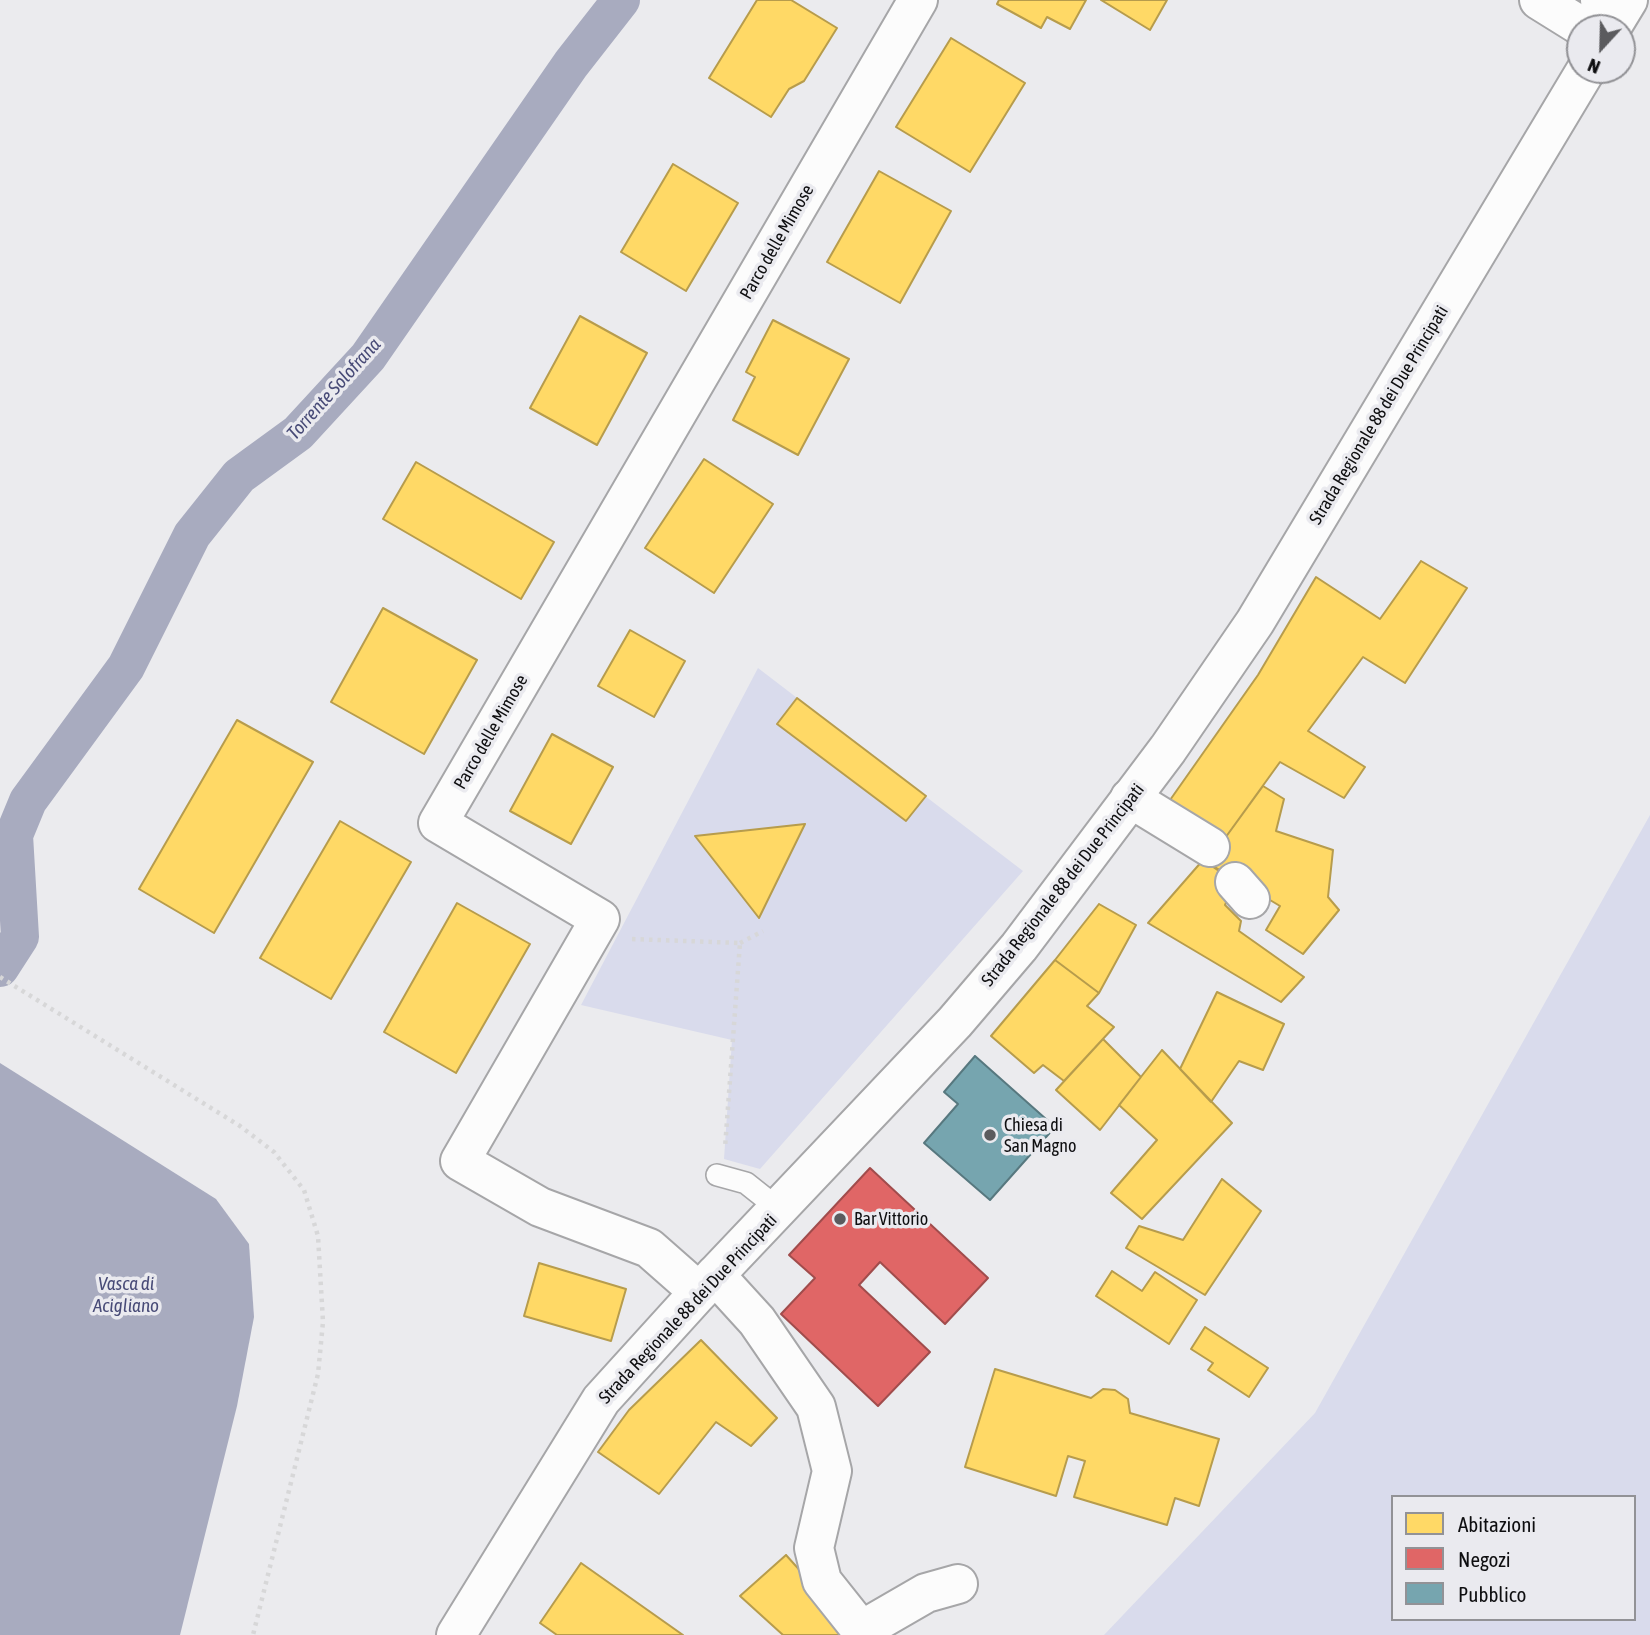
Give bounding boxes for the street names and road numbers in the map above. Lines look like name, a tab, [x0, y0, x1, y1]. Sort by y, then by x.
street label: Parco delle Mimose	[736, 181, 818, 303]
street label: Strada Regionale 88 dei Due Principati	[1305, 302, 1453, 528]
street label: Parco delle Mimose	[450, 671, 532, 793]
street label: Strada Regionale 88 dei Due Principati	[977, 779, 1149, 991]
street label: Strada Regionale 88 dei Due Principati	[594, 1210, 782, 1408]

